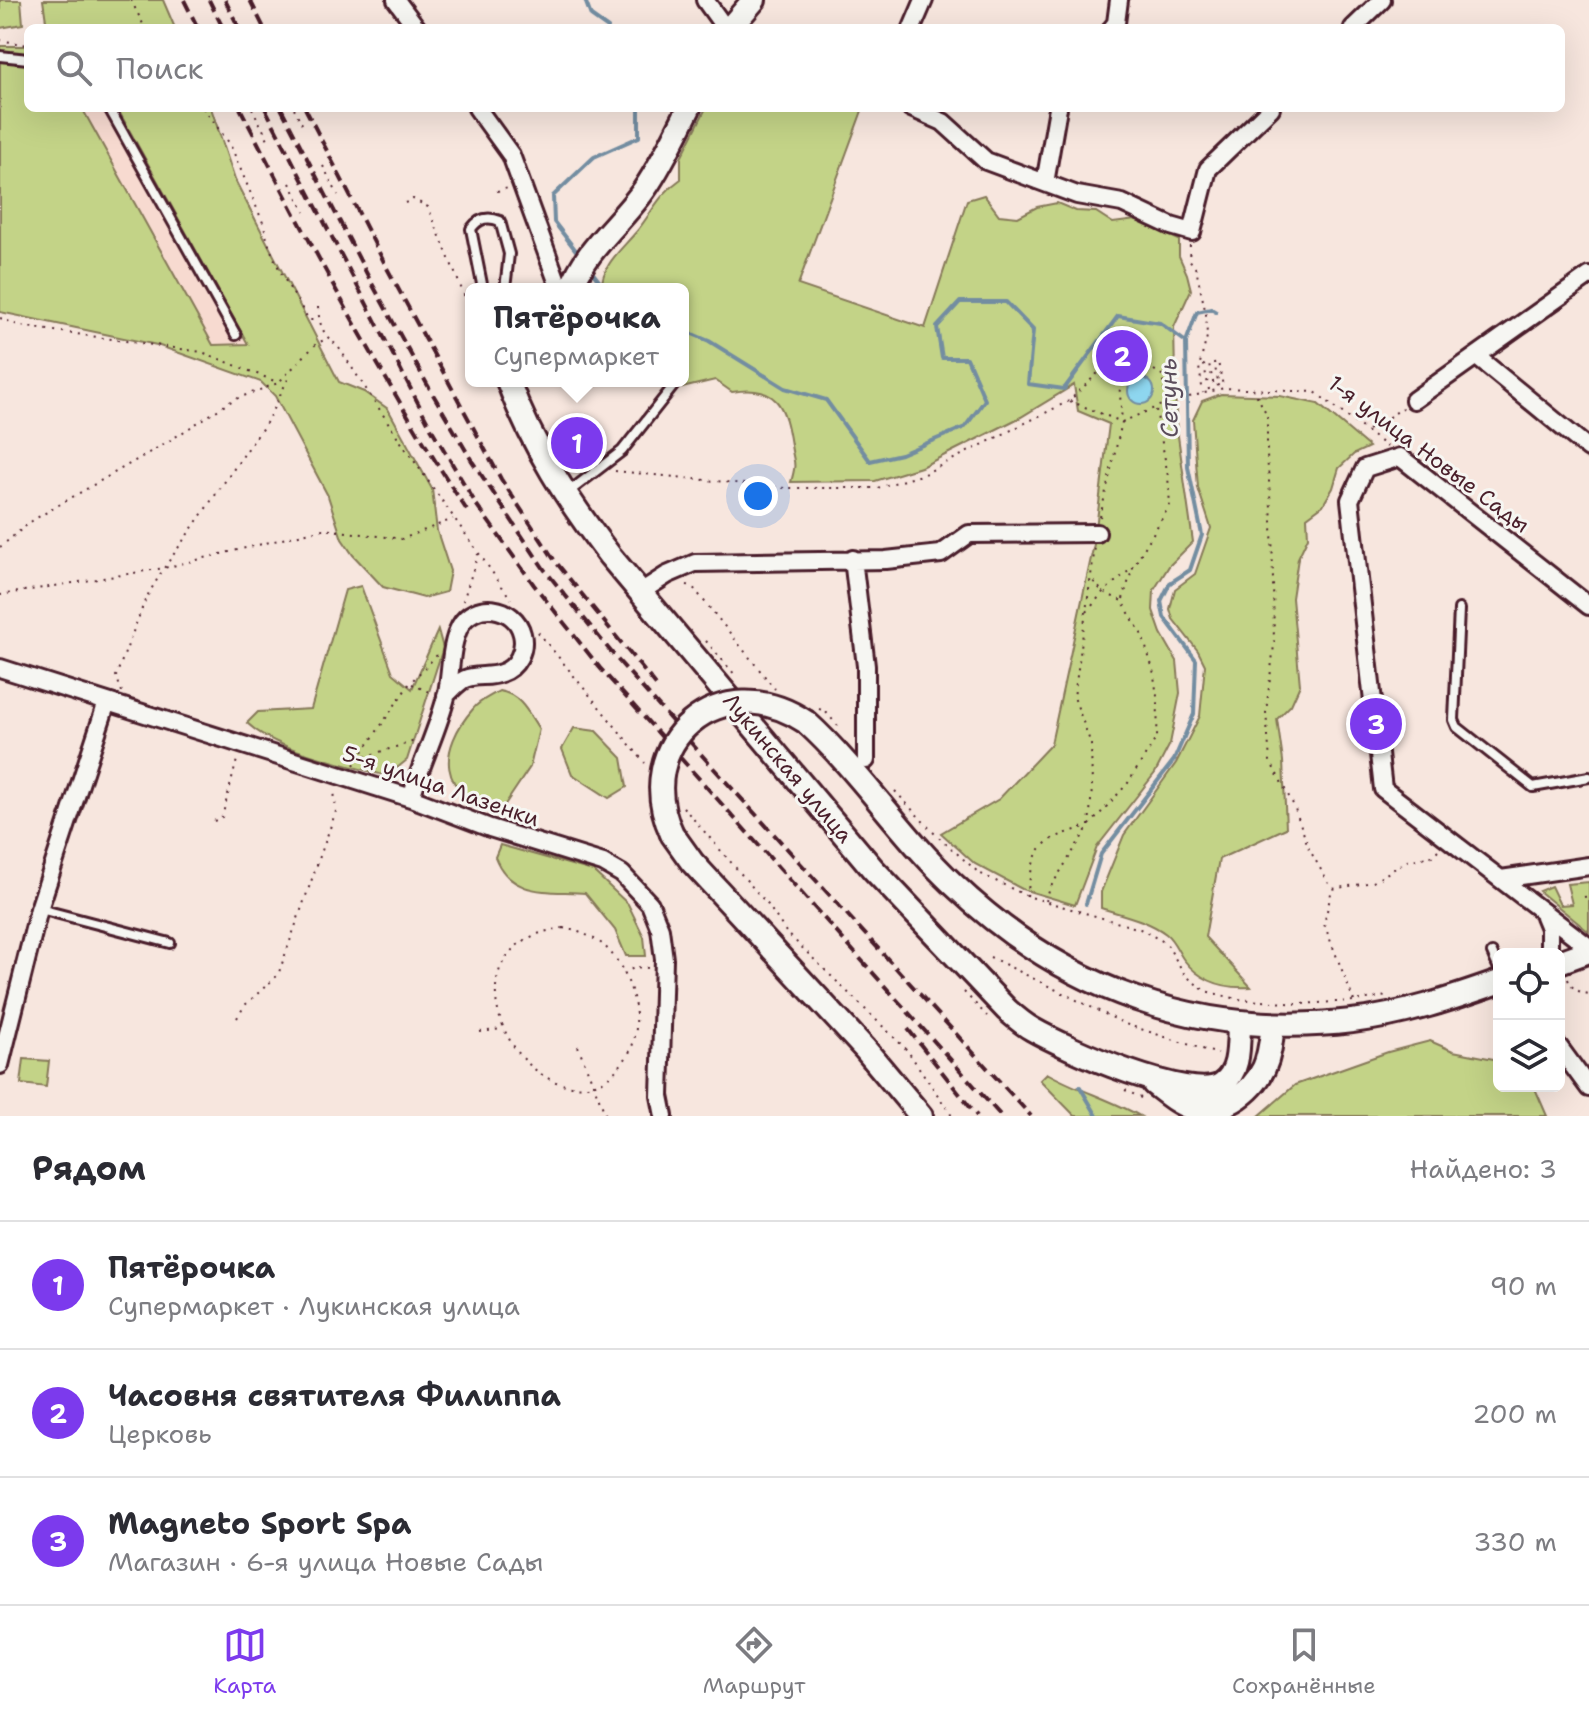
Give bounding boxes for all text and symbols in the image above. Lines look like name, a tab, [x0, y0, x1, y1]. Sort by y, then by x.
search box	[24, 24, 1565, 112]
icon: search	[52, 46, 96, 90]
text: Поиск	[116, 48, 204, 89]
popup	[465, 283, 689, 387]
text: Пятёрочка	[493, 297, 661, 338]
pin: 2	[1096, 326, 1148, 386]
text: Супермаркет	[493, 338, 659, 373]
water label: Сетунь	[1152, 358, 1186, 438]
street label: 1-я улица Новые Сады	[1322, 369, 1536, 539]
pin: 1	[551, 413, 603, 473]
your location	[738, 476, 778, 516]
street label: Лукинская улица	[717, 687, 859, 849]
pin: 3	[1350, 694, 1402, 754]
street label: 5-я улица Лазенки	[339, 739, 543, 833]
map controls	[1493, 948, 1565, 1092]
button: locate	[1493, 948, 1565, 1020]
button: layers	[1493, 1020, 1565, 1092]
text: Рядом	[32, 1145, 146, 1191]
text: Найдено: 3	[1410, 1151, 1557, 1186]
text: Пятёрочка	[108, 1247, 275, 1288]
text: 1	[52, 1268, 64, 1303]
text: 90 m	[1490, 1268, 1557, 1303]
text: Супермаркет · Лукинская улица	[108, 1288, 520, 1323]
text: Часовня святителя Филиппа	[108, 1375, 561, 1416]
text: 2	[49, 1396, 67, 1431]
text: 200 m	[1472, 1396, 1557, 1431]
text: Церковь	[108, 1416, 212, 1451]
text: Magneto Sport Spa	[108, 1503, 412, 1544]
text: 3	[49, 1524, 67, 1559]
text: 330 m	[1473, 1524, 1557, 1559]
text: Магазин · 6-я улица Новые Сады	[108, 1544, 543, 1579]
tab: Карта	[213, 1623, 276, 1700]
tab: Маршрут	[703, 1623, 805, 1700]
tab: Сохранённые	[1232, 1623, 1376, 1700]

